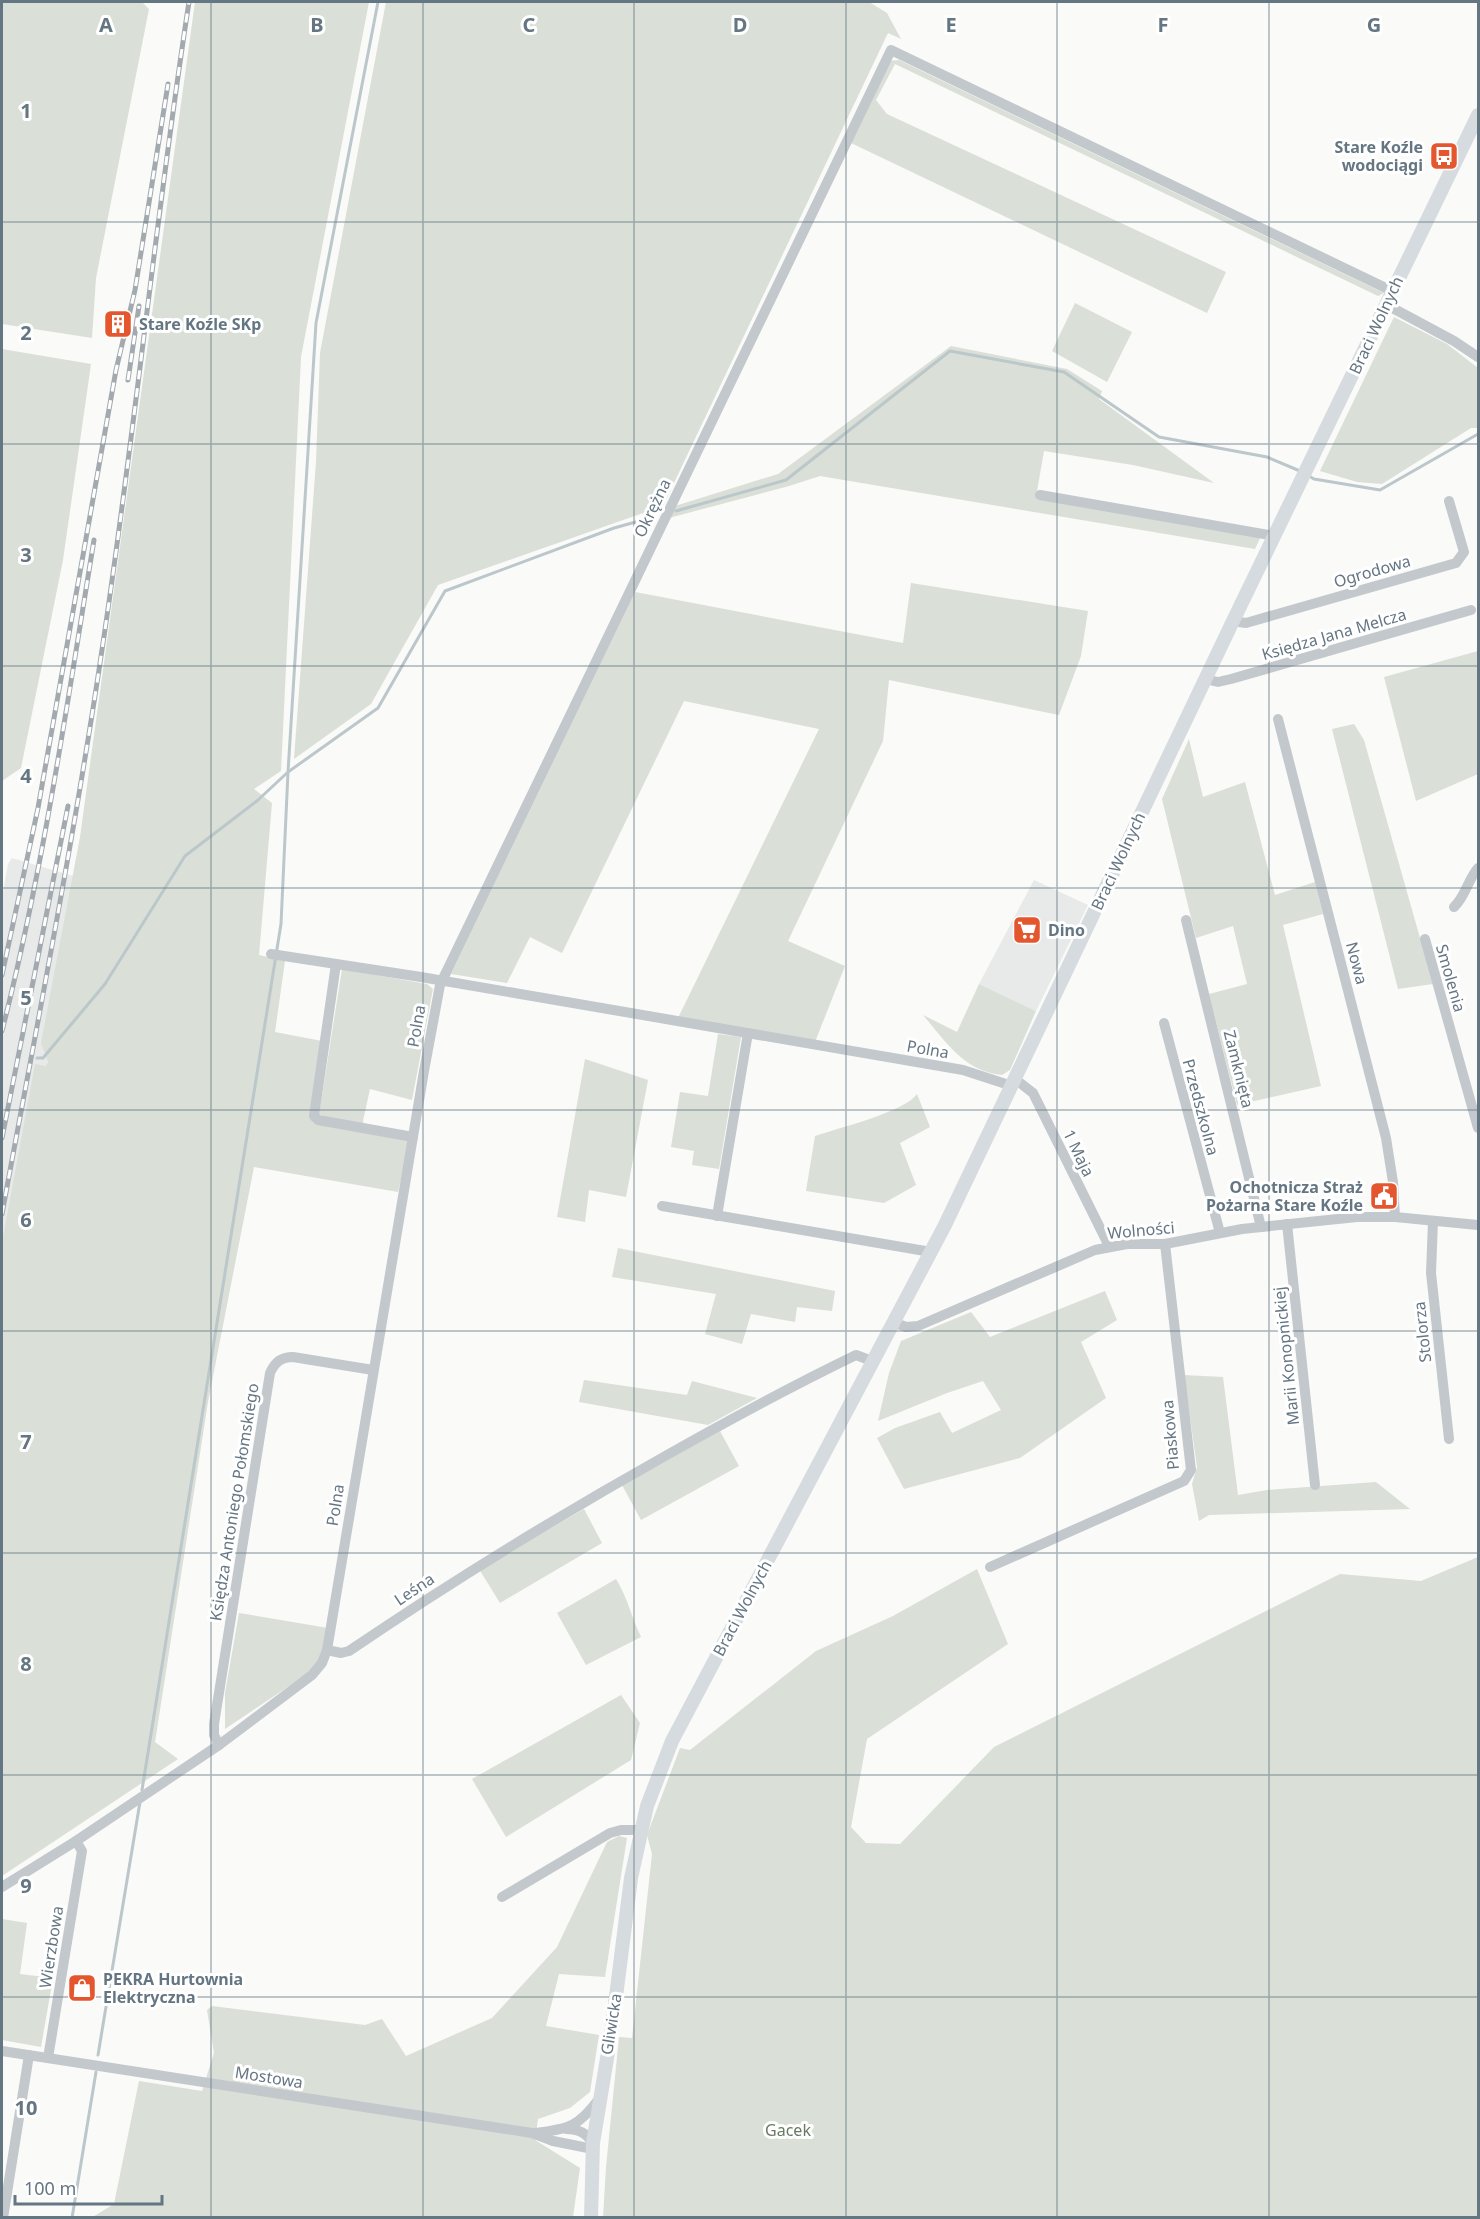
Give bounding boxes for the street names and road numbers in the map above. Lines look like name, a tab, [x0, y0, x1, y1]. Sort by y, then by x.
street label: Braci Wolnych	[1344, 272, 1408, 378]
street label: Okrężna	[628, 475, 676, 541]
street label: Ogrodowa	[1331, 550, 1413, 592]
street label: Księdza Jana Melcza	[1259, 603, 1409, 665]
street label: Braci Wolnych	[1086, 808, 1150, 914]
street label: Nowa	[1341, 939, 1373, 987]
street label: Smolenia	[1431, 942, 1471, 1014]
street label: Polna	[401, 1003, 431, 1049]
street label: Zamknięta	[1219, 1028, 1259, 1110]
street label: Polna	[905, 1034, 951, 1064]
street label: Przedszkolna	[1178, 1056, 1224, 1158]
street label: 1 Maja	[1058, 1126, 1100, 1180]
street label: Wolności	[1106, 1216, 1176, 1244]
street label: Marii Konopnickiej	[1268, 1286, 1304, 1426]
street label: Stolorza	[1408, 1300, 1436, 1364]
street label: Księdza Antoniego Połomskiego	[204, 1382, 264, 1622]
street label: Piaskowa	[1156, 1399, 1184, 1471]
street label: Polna	[321, 1482, 349, 1528]
street label: Braci Wolnych	[707, 1556, 777, 1660]
street label: Leśna	[390, 1568, 438, 1610]
street label: Wierzbowa	[34, 1904, 68, 1990]
street label: Gliwicka	[595, 1992, 627, 2056]
street label: Mostowa	[233, 2061, 305, 2093]

